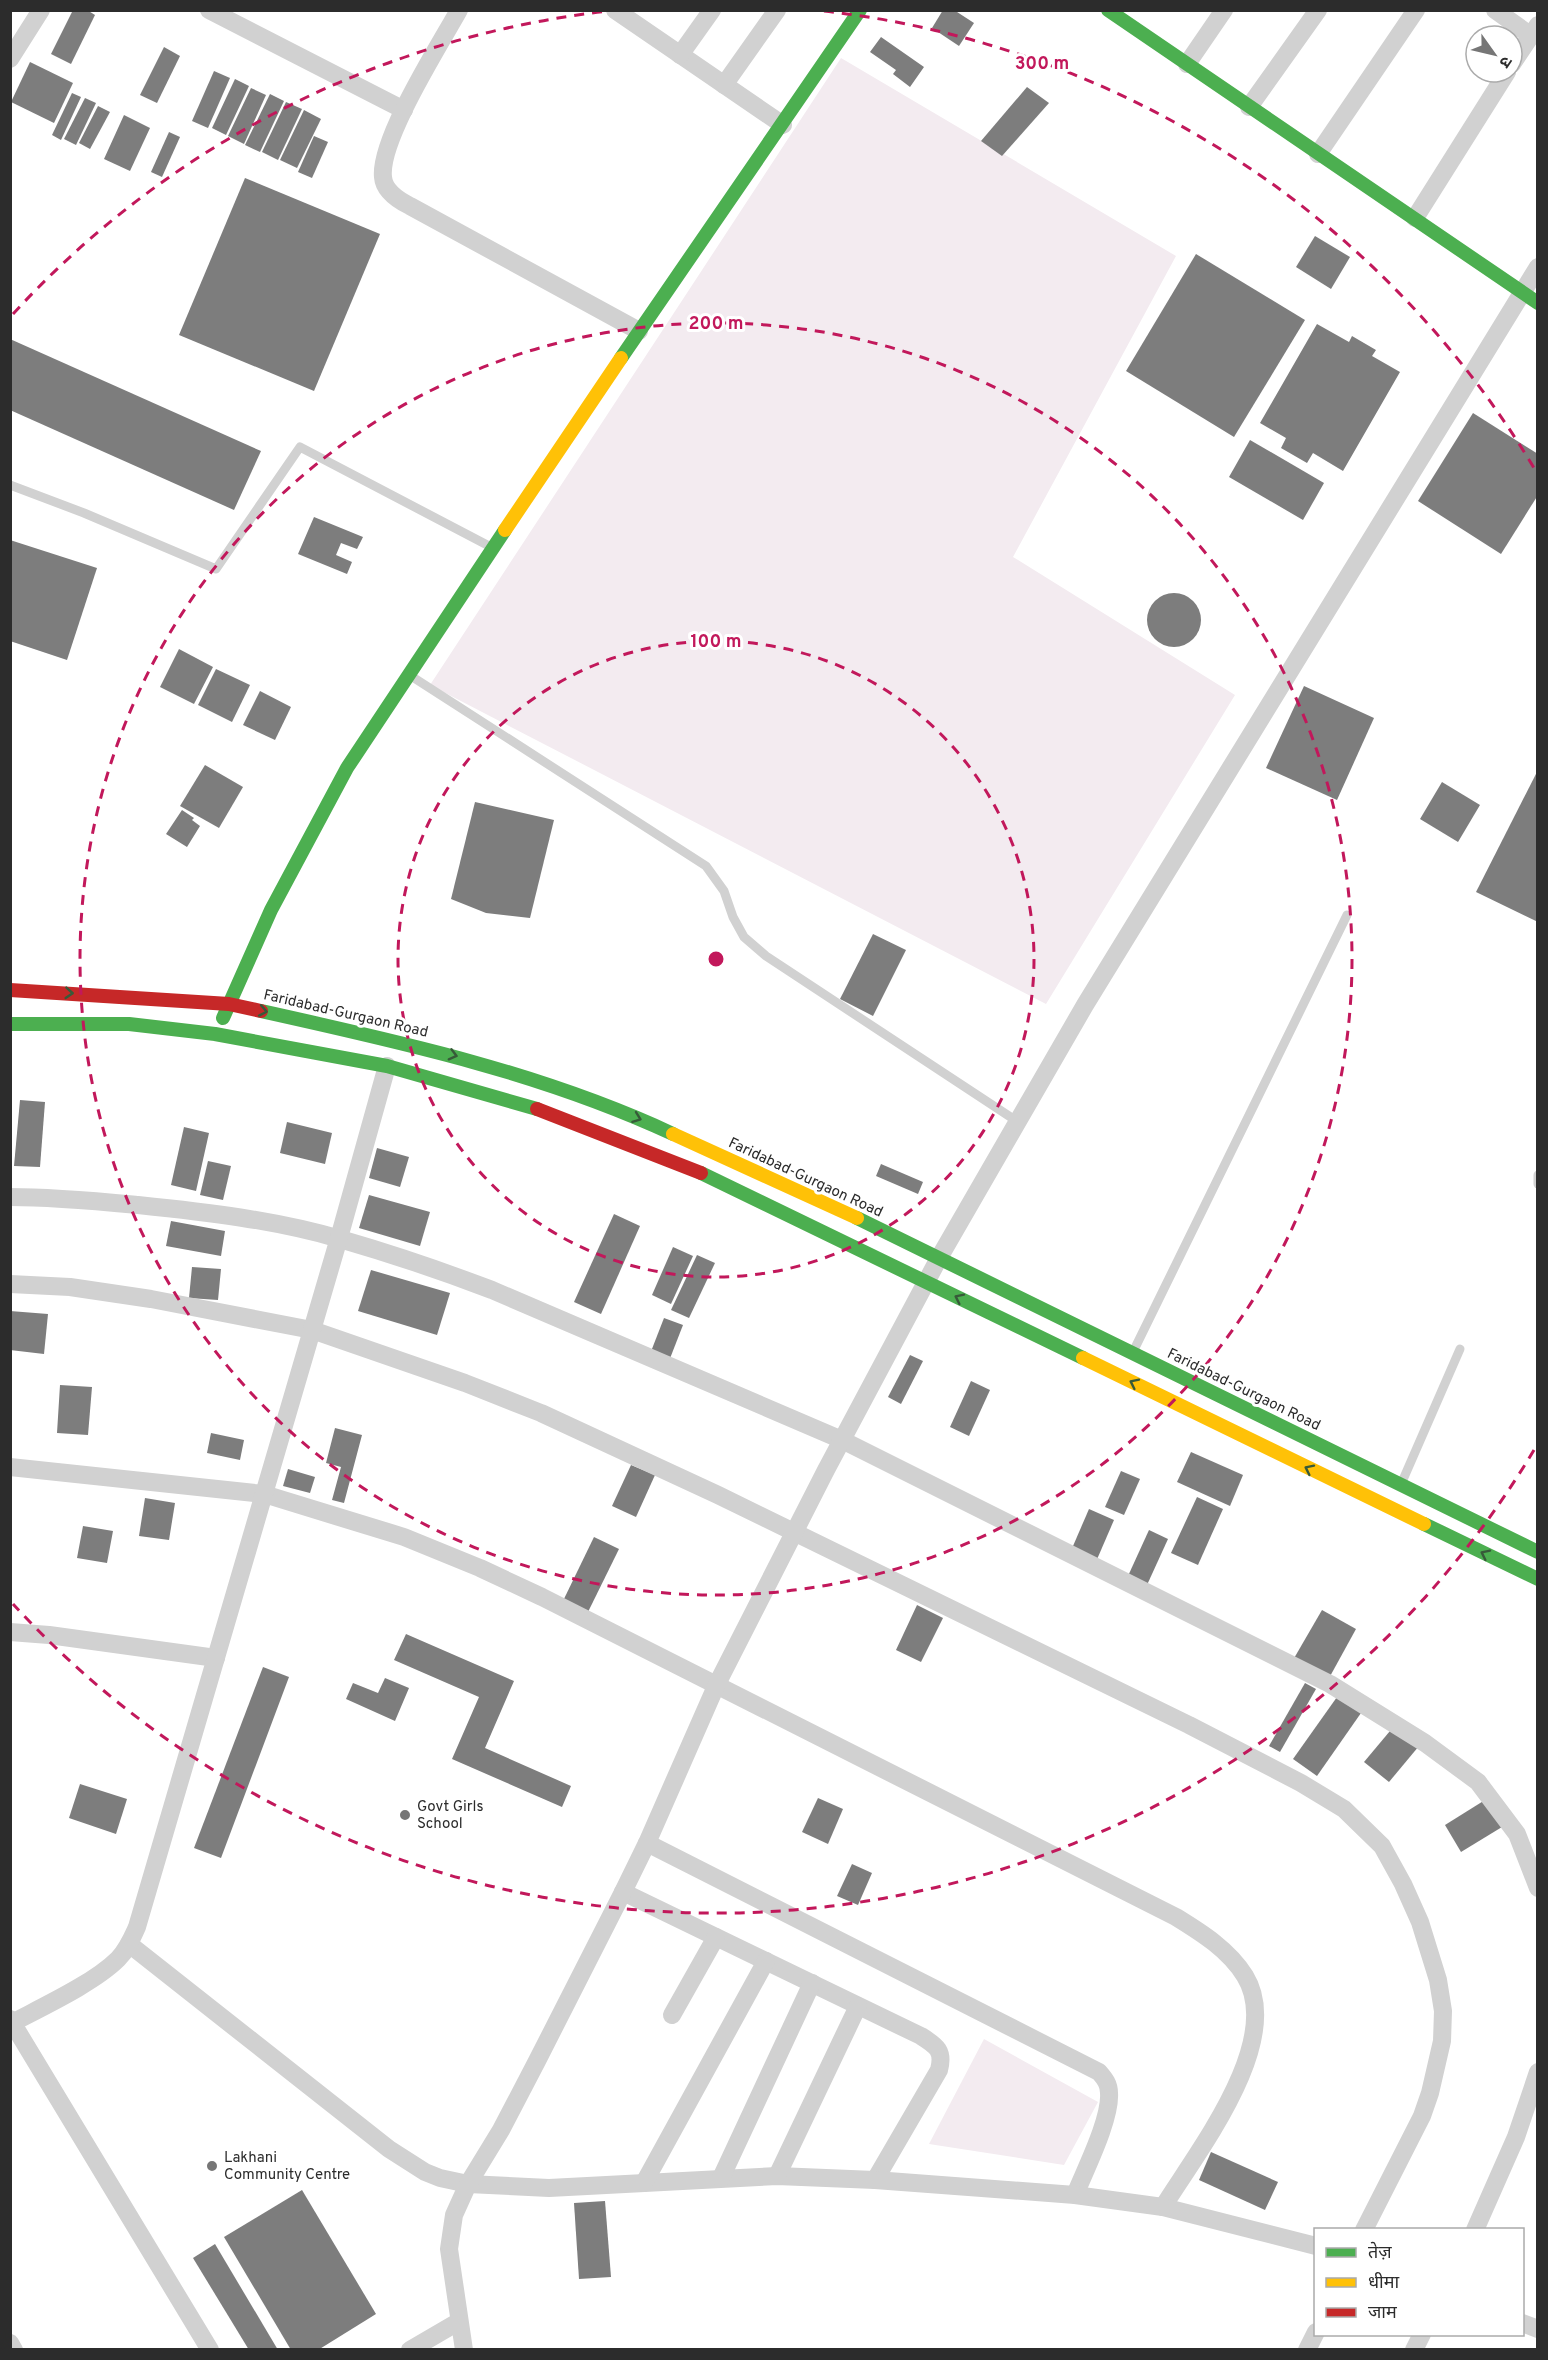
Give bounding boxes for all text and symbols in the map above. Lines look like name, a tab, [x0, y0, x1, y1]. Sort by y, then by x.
north arrow	[1464, 24, 1524, 84]
text: उ	[1494, 52, 1516, 71]
text: 300 m	[1015, 53, 1069, 76]
text: 200 m	[688, 313, 744, 336]
text: 100 m	[690, 631, 742, 654]
centre of rings	[706, 949, 726, 969]
one-way arrow	[64, 986, 73, 999]
street label: Faridabad-Gurgaon Road	[262, 986, 430, 1043]
one-way arrow	[258, 1004, 268, 1017]
one-way arrow	[447, 1048, 457, 1061]
one-way arrow	[631, 1111, 642, 1123]
street label: Faridabad-Gurgaon Road	[725, 1134, 886, 1223]
one-way arrow	[954, 1293, 965, 1305]
street label: Faridabad-Gurgaon Road	[1164, 1345, 1323, 1436]
one-way arrow	[1129, 1379, 1140, 1391]
one-way arrow	[1305, 1464, 1316, 1476]
one-way arrow	[1480, 1549, 1491, 1561]
place label: Govt Girls School	[417, 1798, 484, 1834]
marker: Govt Girls School	[398, 1808, 412, 1822]
place label: Lakhani Community Centre	[224, 2149, 350, 2185]
marker: Lakhani Community Centre	[205, 2159, 219, 2173]
legend	[1314, 2228, 1524, 2336]
text: तेज़	[1368, 2241, 1392, 2265]
text: धीमा	[1368, 2272, 1399, 2295]
text: जाम	[1368, 2302, 1398, 2325]

